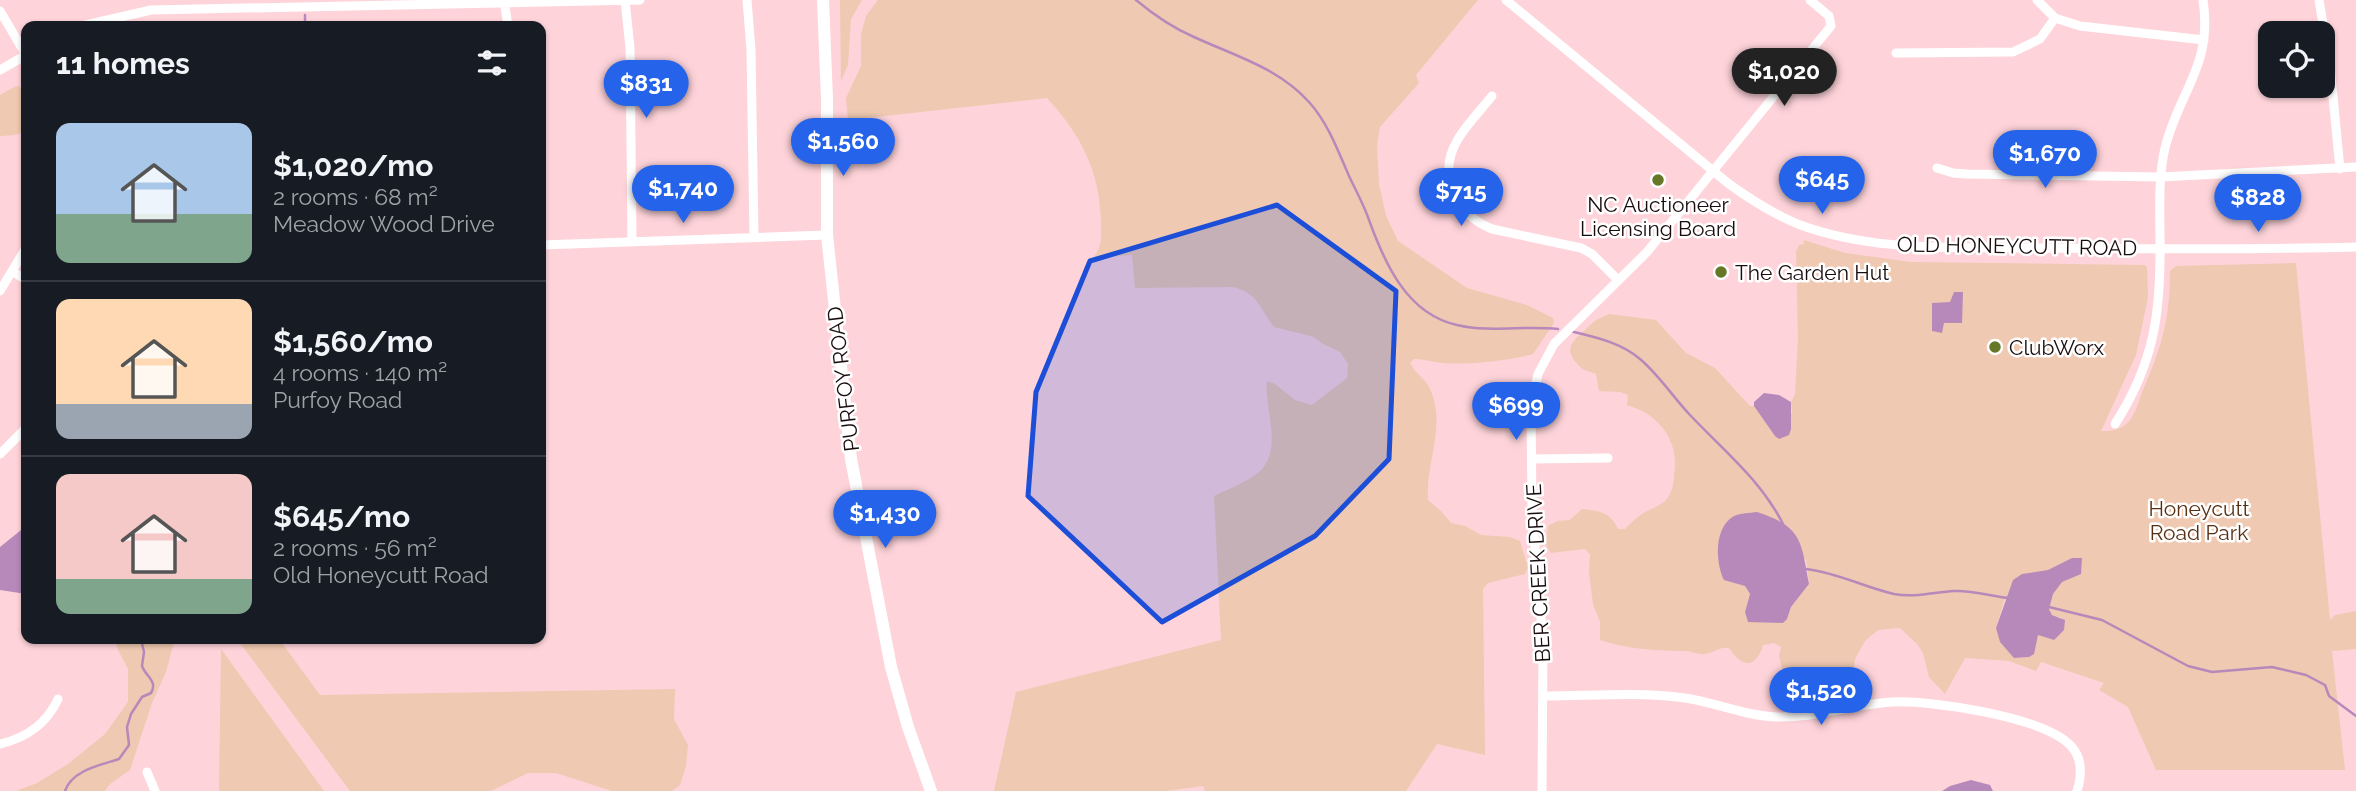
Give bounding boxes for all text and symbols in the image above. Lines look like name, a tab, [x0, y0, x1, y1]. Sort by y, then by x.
map controls	[2258, 21, 2335, 98]
button: locate	[2258, 21, 2335, 98]
icon: filters	[473, 44, 511, 82]
text: 11 homes	[56, 46, 190, 81]
pin: $1,020	[1727, 48, 1841, 108]
text: $1,020	[1748, 57, 1820, 84]
pin: $831	[605, 60, 687, 120]
text: $831	[620, 69, 672, 96]
pin: $1,560	[786, 118, 900, 178]
text: $1,560	[807, 127, 879, 154]
pin: $1,670	[1988, 130, 2102, 190]
text: $1,670	[2009, 139, 2081, 166]
text: $1,020/mo	[273, 148, 433, 183]
icon: home	[112, 151, 196, 235]
pin: $645	[1781, 156, 1863, 216]
text: $645	[1795, 165, 1849, 192]
pin: $1,740	[626, 166, 740, 225]
pin: $715	[1420, 168, 1502, 228]
marker: NC Auctioneer Licensing Board	[1650, 172, 1666, 188]
text: $1,740	[648, 174, 718, 201]
pin: $828	[2217, 174, 2299, 234]
text: $715	[1435, 177, 1487, 204]
text: 2 rooms · 68 m²	[273, 183, 438, 210]
text: $828	[2230, 183, 2286, 210]
place label: NC Auctioneer Licensing Board	[1580, 192, 1736, 241]
text: Meadow Wood Drive	[273, 210, 495, 237]
street label: OLD HONEYCUTT ROAD	[1897, 231, 2137, 261]
place label: The Garden Hut	[1735, 260, 1889, 285]
marker: The Garden Hut	[1713, 264, 1729, 280]
street label: PURFOY ROAD	[822, 305, 864, 453]
text: $1,560/mo	[273, 324, 433, 359]
icon: home	[112, 327, 196, 411]
place label: ClubWorx	[2009, 335, 2105, 360]
marker: ClubWorx	[1987, 339, 2003, 355]
text: 4 rooms · 140 m²	[273, 359, 447, 386]
pin: $699	[1475, 382, 1557, 442]
text: Purfoy Road	[273, 386, 402, 413]
text: $699	[1488, 391, 1544, 418]
street label: BER CREEK DRIVE	[1521, 483, 1555, 663]
pin: $1,430	[828, 490, 942, 550]
park label: Honeycutt Road Park	[2148, 496, 2250, 545]
text: $645/mo	[273, 499, 410, 534]
text: $1,430	[849, 499, 921, 526]
icon: home	[112, 502, 196, 586]
text: 2 rooms · 56 m²	[273, 534, 437, 561]
text: Old Honeycutt Road	[273, 561, 489, 588]
pin: $1,520	[1764, 668, 1878, 727]
text: $1,520	[1785, 676, 1857, 703]

